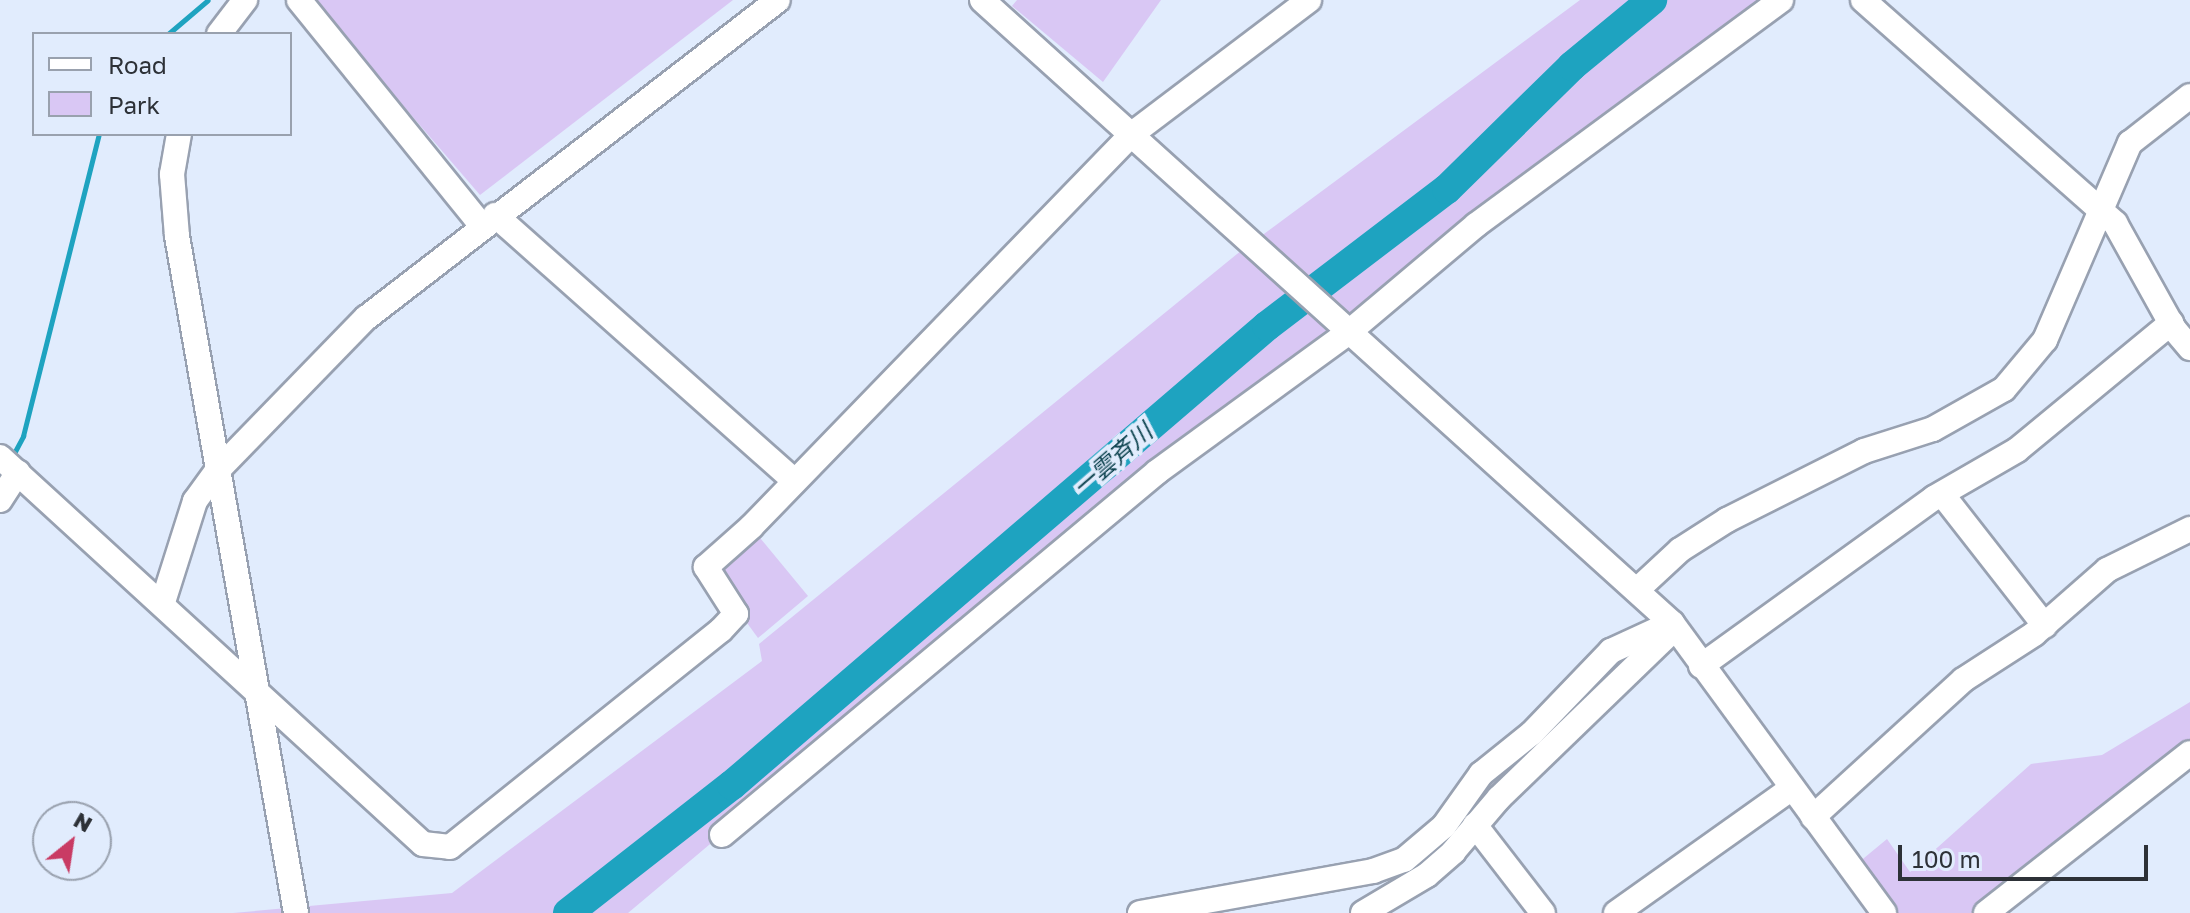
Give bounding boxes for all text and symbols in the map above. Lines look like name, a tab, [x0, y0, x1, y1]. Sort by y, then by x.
legend	[32, 32, 292, 136]
text: Road	[108, 50, 167, 79]
text: Park	[108, 90, 160, 119]
water label: 一雲斉川	[1066, 417, 1158, 501]
north arrow	[32, 801, 112, 881]
text: N	[69, 806, 97, 837]
scale bar	[1902, 829, 2152, 879]
text: 100 m	[1912, 844, 1981, 873]

